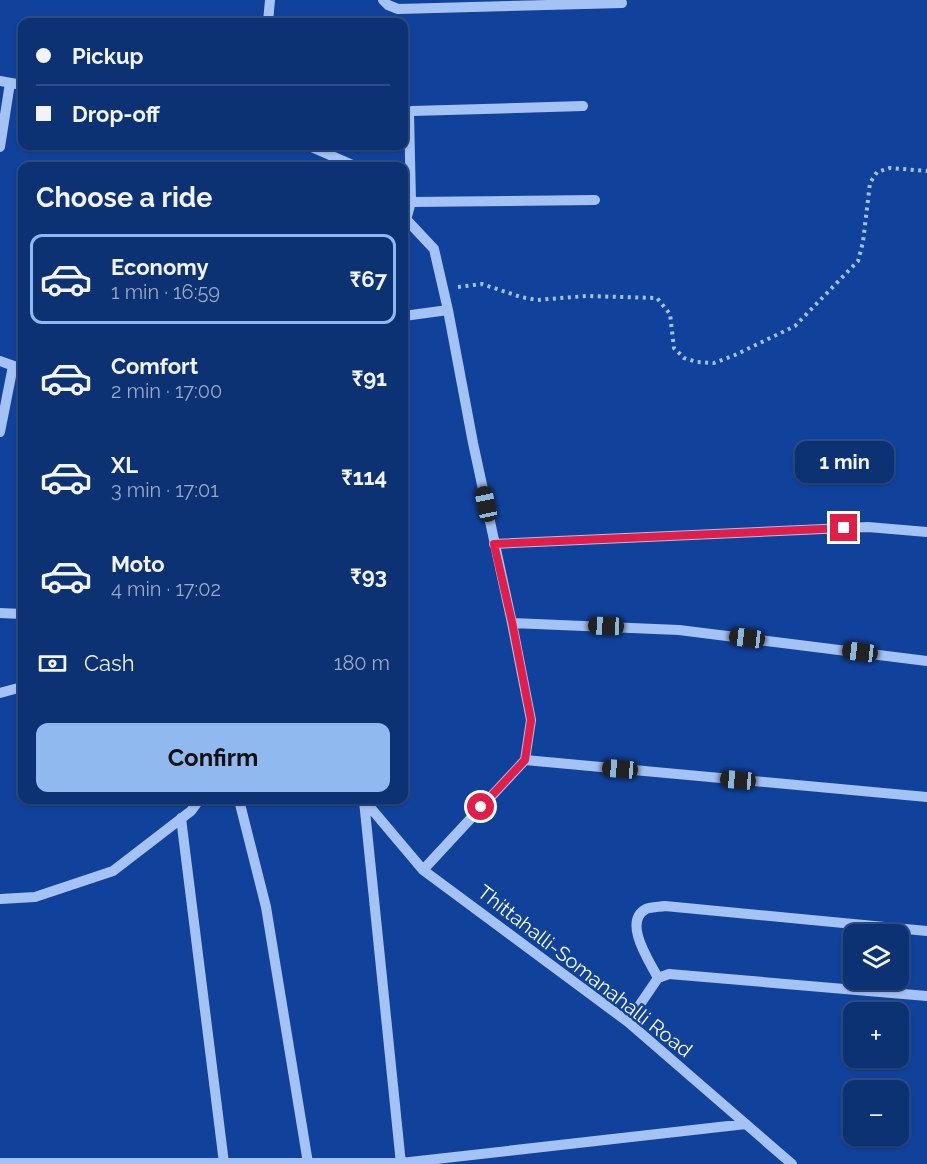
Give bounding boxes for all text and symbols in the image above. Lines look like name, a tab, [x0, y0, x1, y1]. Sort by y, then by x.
text: Pickup	[72, 43, 144, 69]
text: Drop-off	[72, 101, 160, 127]
text: Choose a ride	[36, 182, 212, 213]
icon: car	[39, 252, 93, 306]
text: Economy	[111, 254, 209, 280]
text: ₹67	[350, 266, 387, 292]
text: 1 min · 16:59	[111, 280, 220, 304]
icon: car	[39, 351, 93, 405]
text: Comfort	[111, 353, 198, 379]
text: ₹91	[351, 365, 387, 391]
text: 2 min · 17:00	[111, 379, 222, 403]
callout: 1 min	[794, 441, 894, 483]
icon: car	[39, 450, 93, 504]
text: 1 min	[819, 450, 870, 474]
text: XL	[111, 452, 138, 478]
text: ₹114	[341, 464, 387, 490]
text: 3 min · 17:01	[111, 478, 219, 502]
car	[473, 485, 499, 523]
route end	[830, 514, 857, 541]
icon: car	[39, 549, 93, 603]
text: Moto	[111, 551, 165, 577]
text: ₹93	[350, 563, 387, 589]
text: 4 min · 17:02	[111, 577, 221, 601]
car	[588, 616, 624, 636]
car	[728, 627, 766, 649]
car	[841, 641, 879, 663]
icon: cash	[36, 647, 69, 680]
text: Cash	[84, 650, 135, 676]
text: 180 m	[334, 651, 390, 675]
button: Confirm	[36, 723, 390, 792]
car	[601, 758, 639, 780]
car	[719, 769, 757, 791]
route start	[467, 793, 494, 820]
street label: Thittahalli-Somanahalli Road	[473, 880, 697, 1062]
map controls	[843, 924, 909, 1146]
button: layers	[843, 924, 909, 990]
button: +	[843, 1002, 909, 1068]
button: −	[843, 1080, 909, 1146]

